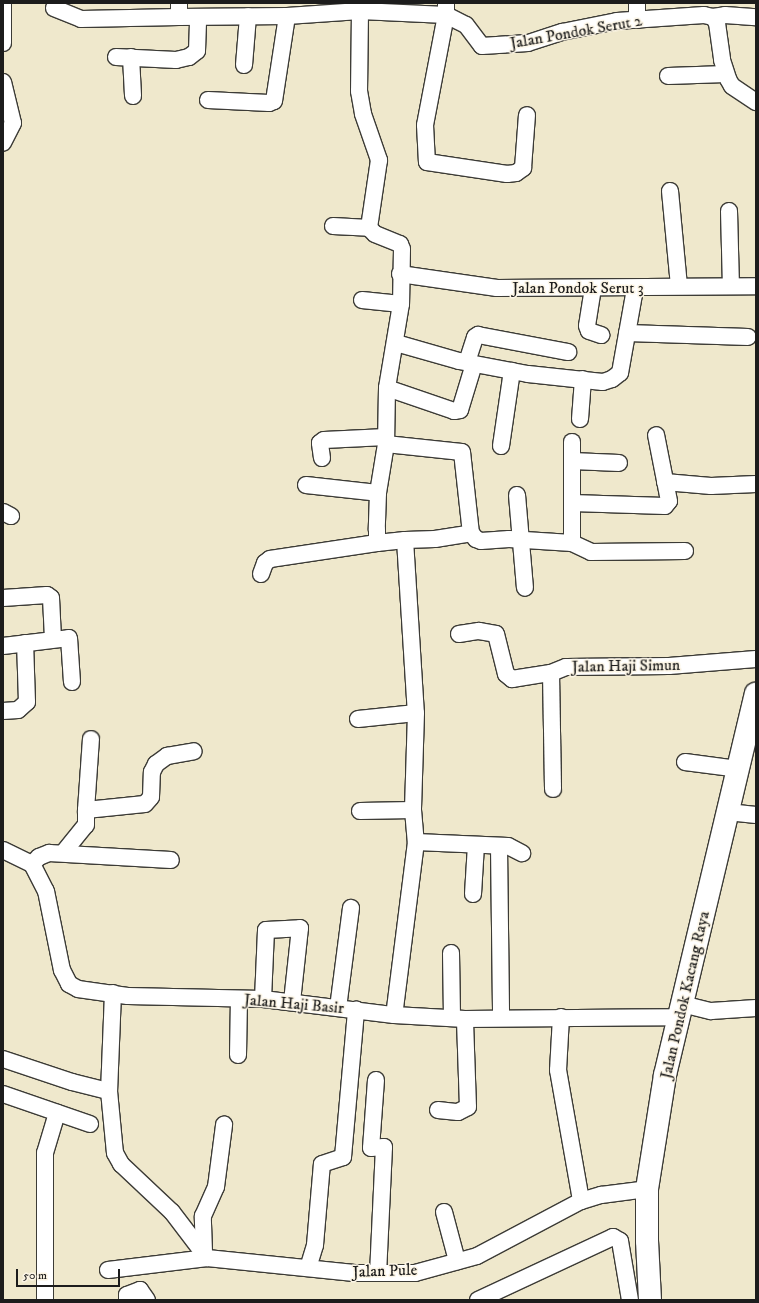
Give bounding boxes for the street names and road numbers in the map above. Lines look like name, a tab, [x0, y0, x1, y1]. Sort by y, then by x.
street label: Jalan Pondok Serut 2	[509, 11, 643, 53]
street label: Jalan Pondok Serut 3	[512, 278, 644, 298]
street label: Jalan Haji Simun	[572, 655, 680, 677]
street label: Jalan Pondok Kacang Raya	[656, 909, 714, 1081]
street label: Jalan Haji Basir	[243, 990, 345, 1018]
street label: Jalan Pule	[352, 1260, 418, 1282]

